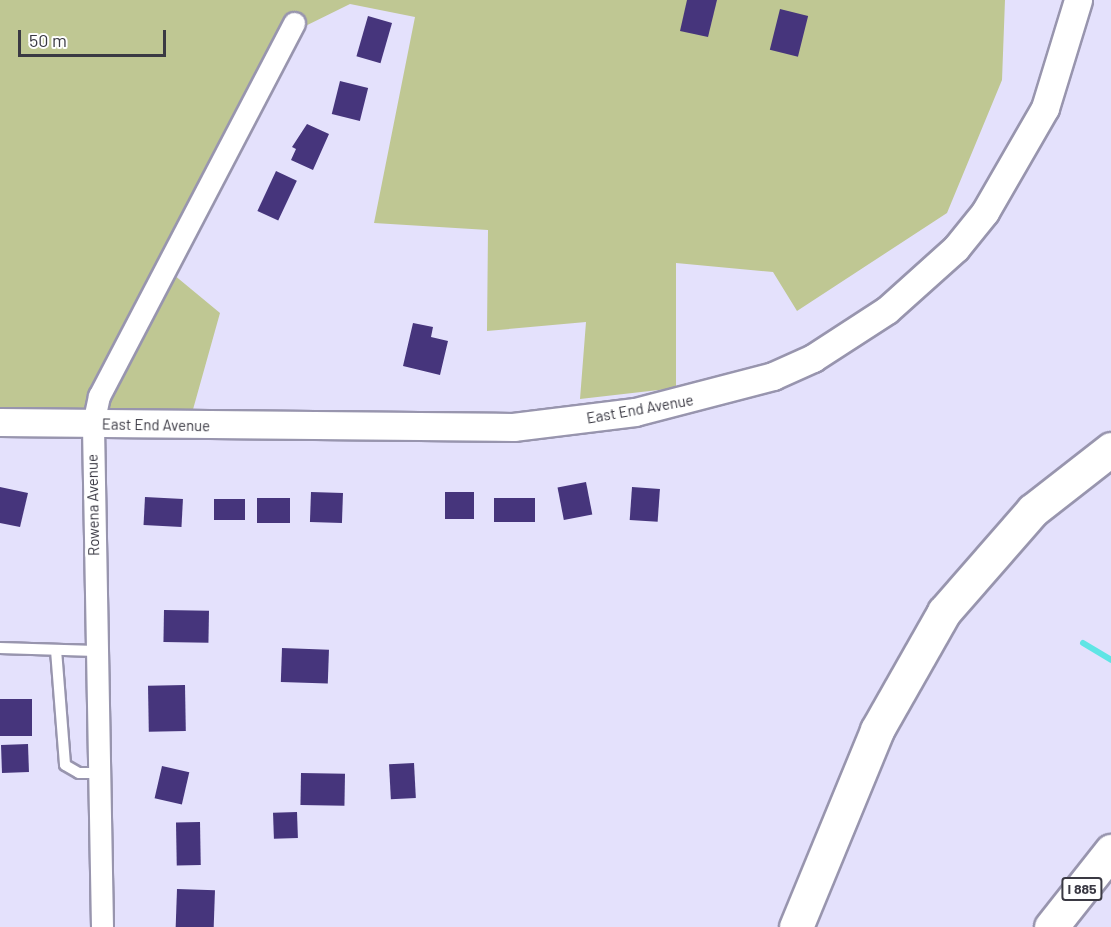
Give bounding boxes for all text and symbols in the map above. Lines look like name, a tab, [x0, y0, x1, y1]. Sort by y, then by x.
scale bar	[21, 18, 170, 56]
text: 50 m	[29, 29, 67, 51]
street label: East End Avenue	[585, 391, 695, 427]
street label: East End Avenue	[102, 415, 210, 435]
street label: Rowena Avenue	[83, 454, 103, 556]
road number: I 885	[1061, 878, 1103, 900]

